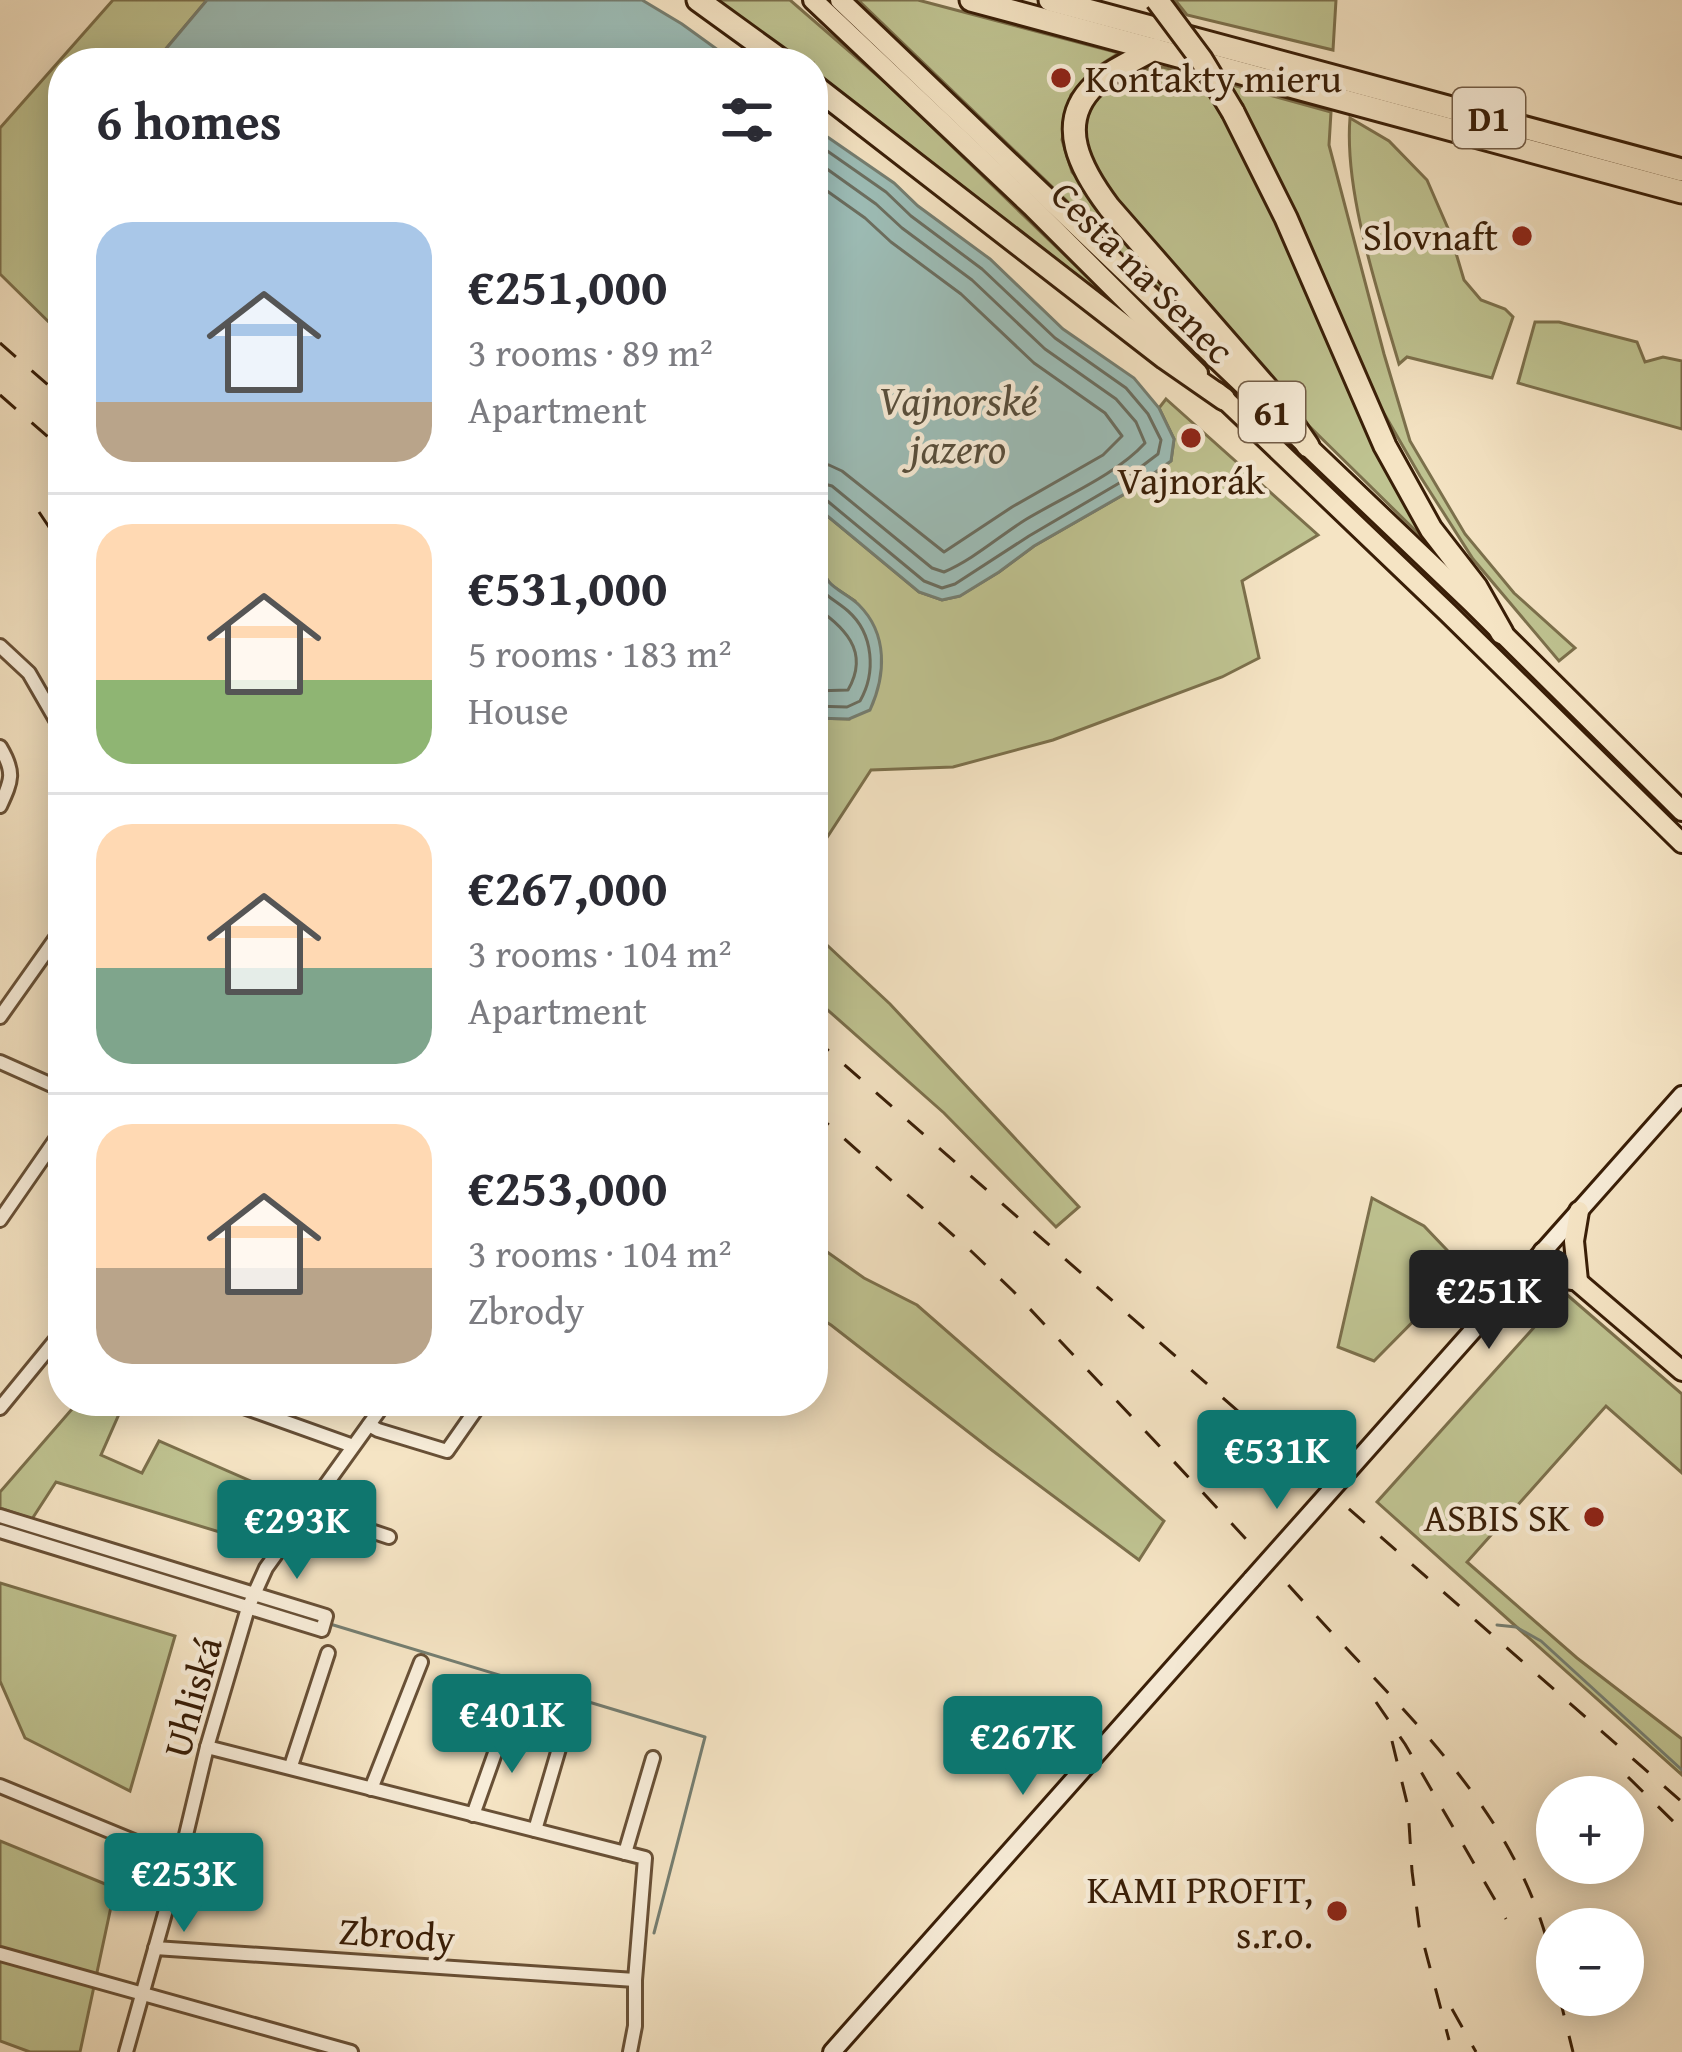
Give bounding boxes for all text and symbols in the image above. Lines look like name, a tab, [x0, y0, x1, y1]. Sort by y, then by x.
place label: Kontakty mieru	[1085, 49, 1342, 106]
marker: Kontakty mieru	[1048, 65, 1074, 91]
text: 6 homes	[96, 83, 282, 158]
icon: filters	[714, 87, 780, 153]
road number: D1	[1453, 88, 1525, 148]
street label: Cesta na Senec	[1039, 167, 1248, 376]
place label: Slovnaft	[1363, 207, 1498, 264]
marker: Slovnaft	[1509, 223, 1535, 249]
text: €251,000	[468, 248, 667, 323]
icon: home	[192, 270, 336, 414]
text: 3 rooms · 89 m²	[468, 323, 713, 380]
water label: Vajnorské jazero	[878, 369, 1039, 478]
text: Apartment	[468, 380, 647, 437]
road number: 61	[1239, 382, 1305, 442]
marker: Vajnorák	[1178, 425, 1204, 451]
place label: Vajnorák	[1117, 451, 1265, 508]
text: €531,000	[468, 549, 667, 624]
icon: home	[192, 572, 336, 716]
text: 5 rooms · 183 m²	[468, 624, 732, 681]
text: House	[468, 681, 569, 738]
text: €267,000	[468, 849, 667, 924]
icon: home	[192, 872, 336, 1016]
text: 3 rooms · 104 m²	[468, 924, 732, 981]
text: Apartment	[468, 981, 647, 1038]
text: €253,000	[468, 1149, 667, 1224]
icon: home	[192, 1172, 336, 1316]
text: 3 rooms · 104 m²	[468, 1224, 732, 1281]
pin: €251K	[1405, 1250, 1573, 1352]
text: €251K	[1436, 1260, 1542, 1317]
text: Zbrody	[468, 1281, 585, 1338]
pin: €531K	[1193, 1410, 1361, 1512]
text: €531K	[1224, 1420, 1330, 1477]
pin: €293K	[213, 1480, 381, 1582]
place label: ASBIS SK	[1423, 1488, 1570, 1545]
text: €293K	[244, 1490, 350, 1547]
marker: ASBIS SK	[1581, 1504, 1607, 1530]
street label: Uhliská	[147, 1629, 236, 1764]
pin: €401K	[428, 1674, 596, 1776]
text: €401K	[459, 1684, 565, 1741]
pin: €267K	[939, 1696, 1107, 1798]
text: €267K	[970, 1706, 1076, 1763]
map controls	[1536, 1776, 1644, 2016]
button: +	[1536, 1776, 1644, 1884]
pin: €253K	[100, 1833, 268, 1935]
text: €253K	[131, 1843, 237, 1900]
place label: KAMI PROFIT, s.r.o.	[1087, 1860, 1313, 1962]
marker: KAMI PROFIT, s.r.o.	[1324, 1898, 1350, 1924]
street label: Zbrody	[337, 1901, 458, 1966]
button: −	[1536, 1908, 1644, 2016]

